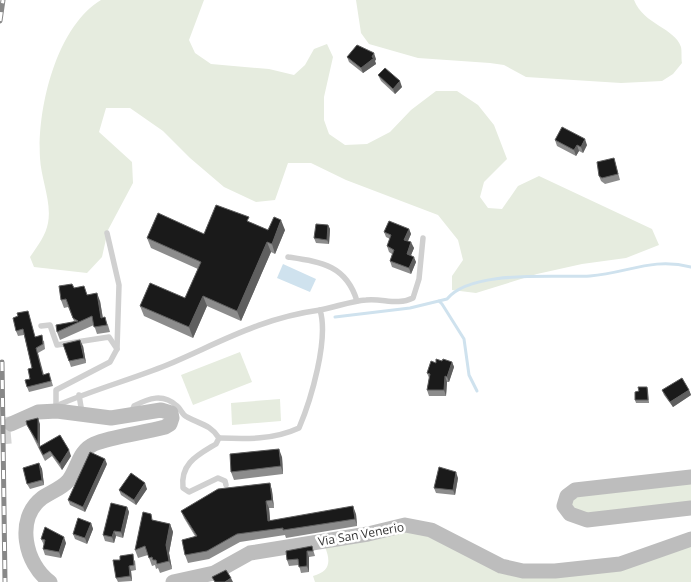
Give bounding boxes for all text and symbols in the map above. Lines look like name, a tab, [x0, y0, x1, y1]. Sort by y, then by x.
street label: Via San Venerio	[317, 518, 405, 550]

